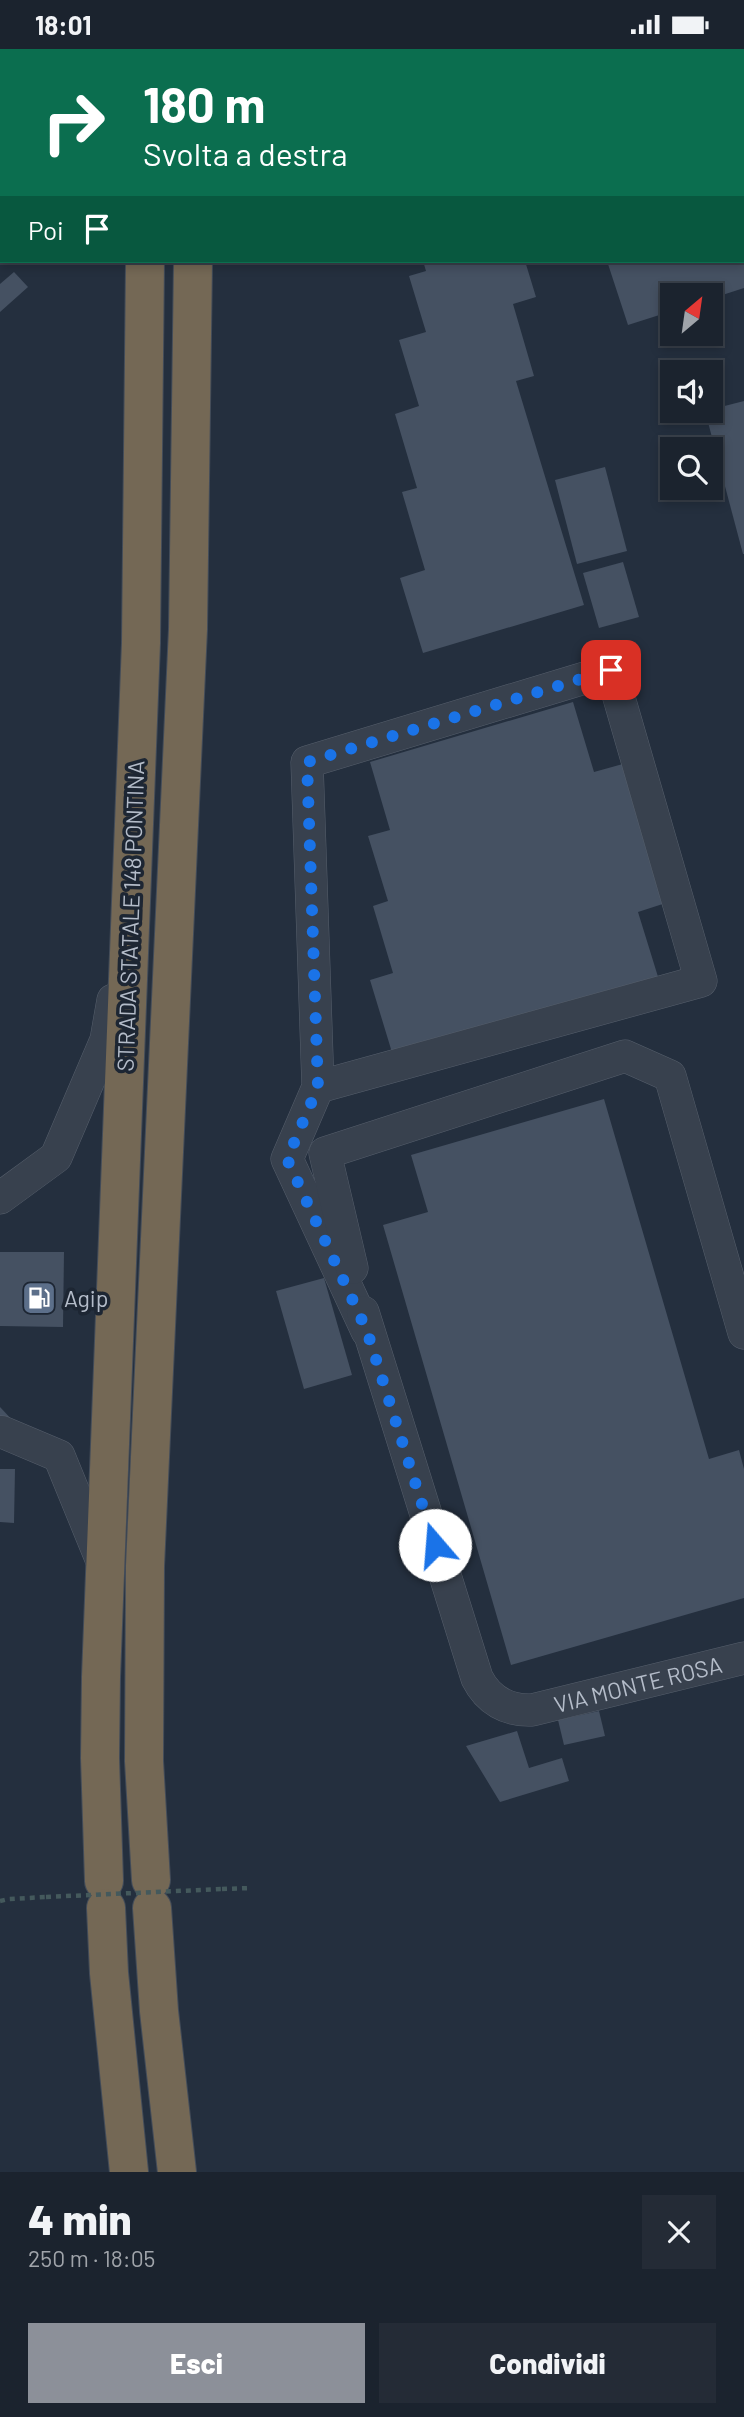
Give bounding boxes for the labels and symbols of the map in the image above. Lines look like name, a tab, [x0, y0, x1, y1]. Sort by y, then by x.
north arrow	[660, 283, 723, 347]
pin	[581, 640, 641, 700]
street label: STRADA STATALE 148 PONTINA	[111, 760, 149, 1072]
fuel station icon: Agip	[20, 1279, 58, 1317]
place label: Agip	[64, 1284, 108, 1312]
position arrow	[398, 1508, 472, 1582]
street label: VIA MONTE ROSA	[551, 1650, 725, 1718]

